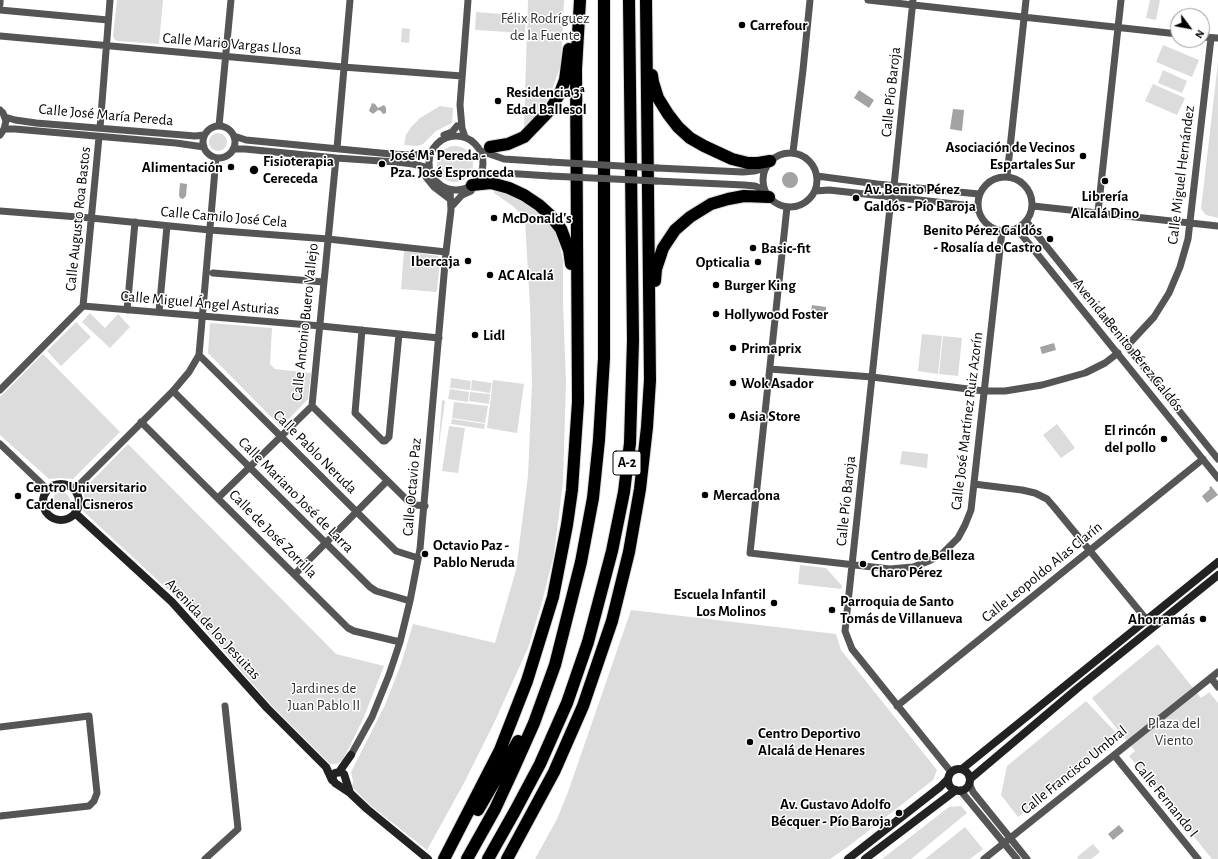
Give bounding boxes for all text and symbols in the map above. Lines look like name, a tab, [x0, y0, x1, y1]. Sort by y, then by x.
north arrow	[1170, 8, 1210, 48]
park label: Félix Rodríguez de la Fuente	[501, 9, 589, 44]
place label: Carrefour	[750, 16, 808, 34]
marker: Carrefour	[737, 20, 747, 30]
text: N	[1193, 28, 1206, 40]
street label: Calle Mario Vargas Llosa	[162, 29, 302, 59]
street label: Calle Pío Baroja	[877, 46, 905, 138]
place label: Residencia 3ª Edad Ballesol	[506, 83, 587, 118]
marker: Residencia 3ª Edad Ballesol	[493, 96, 503, 106]
street label: Calle José María Pereda	[38, 100, 174, 130]
street label: Calle Miguel Hernández	[1164, 104, 1198, 246]
place label: Asociación de Vecinos Espartales Sur	[946, 138, 1075, 173]
street label: Calle Augusto Roa Bastos	[61, 146, 95, 292]
place label: José Mª Pereda - Pza. José Espronceda	[390, 146, 514, 181]
marker: Asociación de Vecinos Espartales Sur	[1078, 151, 1088, 161]
place label: Fisioterapia Cereceda	[263, 152, 334, 187]
place label: Alimentación	[142, 158, 223, 176]
marker: José Mª Pereda - Pza. José Espronceda	[377, 159, 387, 169]
marker: Alimentación	[226, 162, 236, 172]
marker: Fisioterapia Cereceda	[248, 164, 260, 176]
marker: Librería Alcalá Dino	[1100, 176, 1110, 186]
place label: Av. Benito Pérez Galdós - Pío Baroja	[864, 180, 976, 215]
place label: Librería Alcalá Dino	[1071, 187, 1139, 222]
marker: Av. Benito Pérez Galdós - Pío Baroja	[851, 193, 861, 203]
street label: Calle Camilo José Cela	[160, 203, 288, 231]
place label: McDonald's	[502, 209, 572, 227]
marker: McDonald's	[489, 213, 499, 223]
place label: Benito Pérez Galdós - Rosalía de Castro	[923, 221, 1042, 256]
marker: Benito Pérez Galdós - Rosalía de Castro	[1045, 234, 1055, 244]
place label: Basic-fit	[761, 239, 811, 257]
street label: Calle Antonio Buero Vallejo	[288, 242, 322, 402]
marker: Basic-fit	[748, 243, 758, 253]
place label: Ibercaja	[411, 252, 460, 270]
place label: Opticalia	[696, 253, 750, 271]
marker: Ibercaja	[463, 256, 473, 266]
marker: Opticalia	[753, 257, 763, 267]
place label: AC Alcalá	[498, 266, 554, 284]
marker: AC Alcalá	[485, 270, 495, 280]
street label: Avenida Benito Pérez Galdós	[1069, 275, 1187, 415]
place label: Burger King	[724, 276, 796, 294]
marker: Burger King	[711, 280, 721, 290]
street label: Calle Miguel Ángel Asturias	[120, 287, 280, 319]
place label: Hollywood Foster	[724, 305, 828, 323]
marker: Hollywood Foster	[711, 309, 721, 319]
place label: Lidl	[483, 326, 505, 344]
marker: Lidl	[470, 330, 480, 340]
street label: Calle José Martínez Ruiz Azorín	[947, 331, 987, 511]
place label: Primaprix	[741, 339, 801, 357]
marker: Primaprix	[728, 343, 738, 353]
place label: Wok Asador	[741, 374, 813, 392]
marker: Wok Asador	[728, 378, 738, 388]
street label: Calle Pablo Neruda	[269, 406, 361, 498]
place label: Asia Store	[740, 407, 800, 425]
marker: Asia Store	[727, 411, 737, 421]
place label: El rincón del pollo	[1104, 421, 1156, 456]
street label: Calle Mariano José de Larra	[234, 433, 358, 557]
marker: El rincón del pollo	[1159, 434, 1169, 444]
street label: Calle Octavio Paz	[399, 437, 425, 537]
road number: A-2	[613, 451, 641, 475]
street label: Calle Pío Baroja	[832, 455, 860, 547]
place label: Centro Universitario Cardenal Cisneros	[26, 478, 147, 513]
street label: Calle de José Zorrilla	[225, 486, 321, 582]
place label: Mercadona	[713, 486, 780, 504]
marker: Mercadona	[700, 490, 710, 500]
marker: Centro Universitario Cardenal Cisneros	[13, 491, 23, 501]
street label: Calle Leopoldo Alas Clarín	[978, 518, 1106, 626]
place label: Octavio Paz - Pablo Neruda	[433, 536, 515, 571]
place label: Centro de Belleza Charo Pérez	[871, 546, 975, 581]
marker: Octavio Paz - Pablo Neruda	[420, 549, 430, 559]
marker: Centro de Belleza Charo Pérez	[858, 559, 868, 569]
street label: Avenida de los Jesuitas	[162, 575, 264, 683]
place label: Escuela Infantil Los Molinos	[674, 585, 766, 620]
place label: Parroquia de Santo Tomás de Villanueva	[840, 592, 963, 627]
marker: Escuela Infantil Los Molinos	[769, 598, 779, 608]
marker: Parroquia de Santo Tomás de Villanueva	[827, 605, 837, 615]
place label: Ahorramás	[1128, 610, 1195, 628]
marker: Ahorramás	[1198, 614, 1208, 624]
park label: Jardines de Juan Pablo II	[288, 679, 360, 714]
park label: Plaza del Viento	[1148, 714, 1200, 749]
street label: Calle Francisco Umbral	[1017, 722, 1131, 818]
place label: Centro Deportivo Alcalá de Henares	[758, 724, 865, 759]
marker: Centro Deportivo Alcalá de Henares	[745, 737, 755, 747]
street label: Calle Fernando I	[1130, 757, 1202, 841]
place label: Av. Gustavo Adolfo Bécquer - Pío Baroja	[771, 795, 891, 830]
marker: Av. Gustavo Adolfo Bécquer - Pío Baroja	[894, 808, 904, 818]

